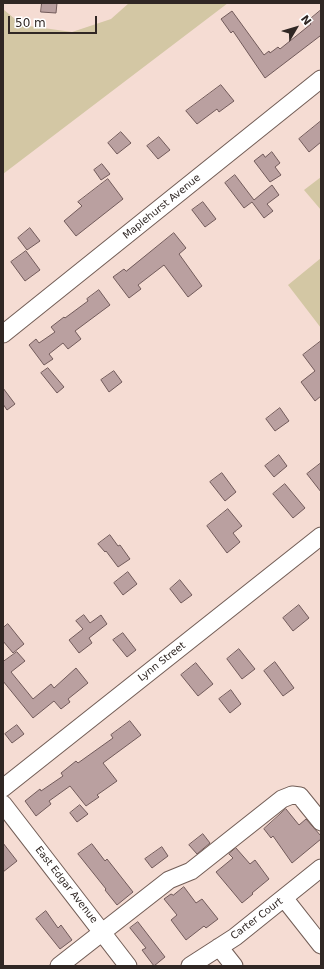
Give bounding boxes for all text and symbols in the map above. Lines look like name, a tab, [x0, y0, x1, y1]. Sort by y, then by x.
scale bar	[10, 8, 99, 34]
north arrow	[276, 8, 316, 48]
text: N	[298, 13, 314, 28]
text: 50 m	[15, 16, 46, 30]
street label: Maplehurst Avenue	[121, 172, 203, 242]
street label: Lynn Street	[136, 640, 188, 684]
street label: East Edgar Avenue	[32, 844, 100, 926]
street label: Carter Court	[229, 896, 285, 942]

